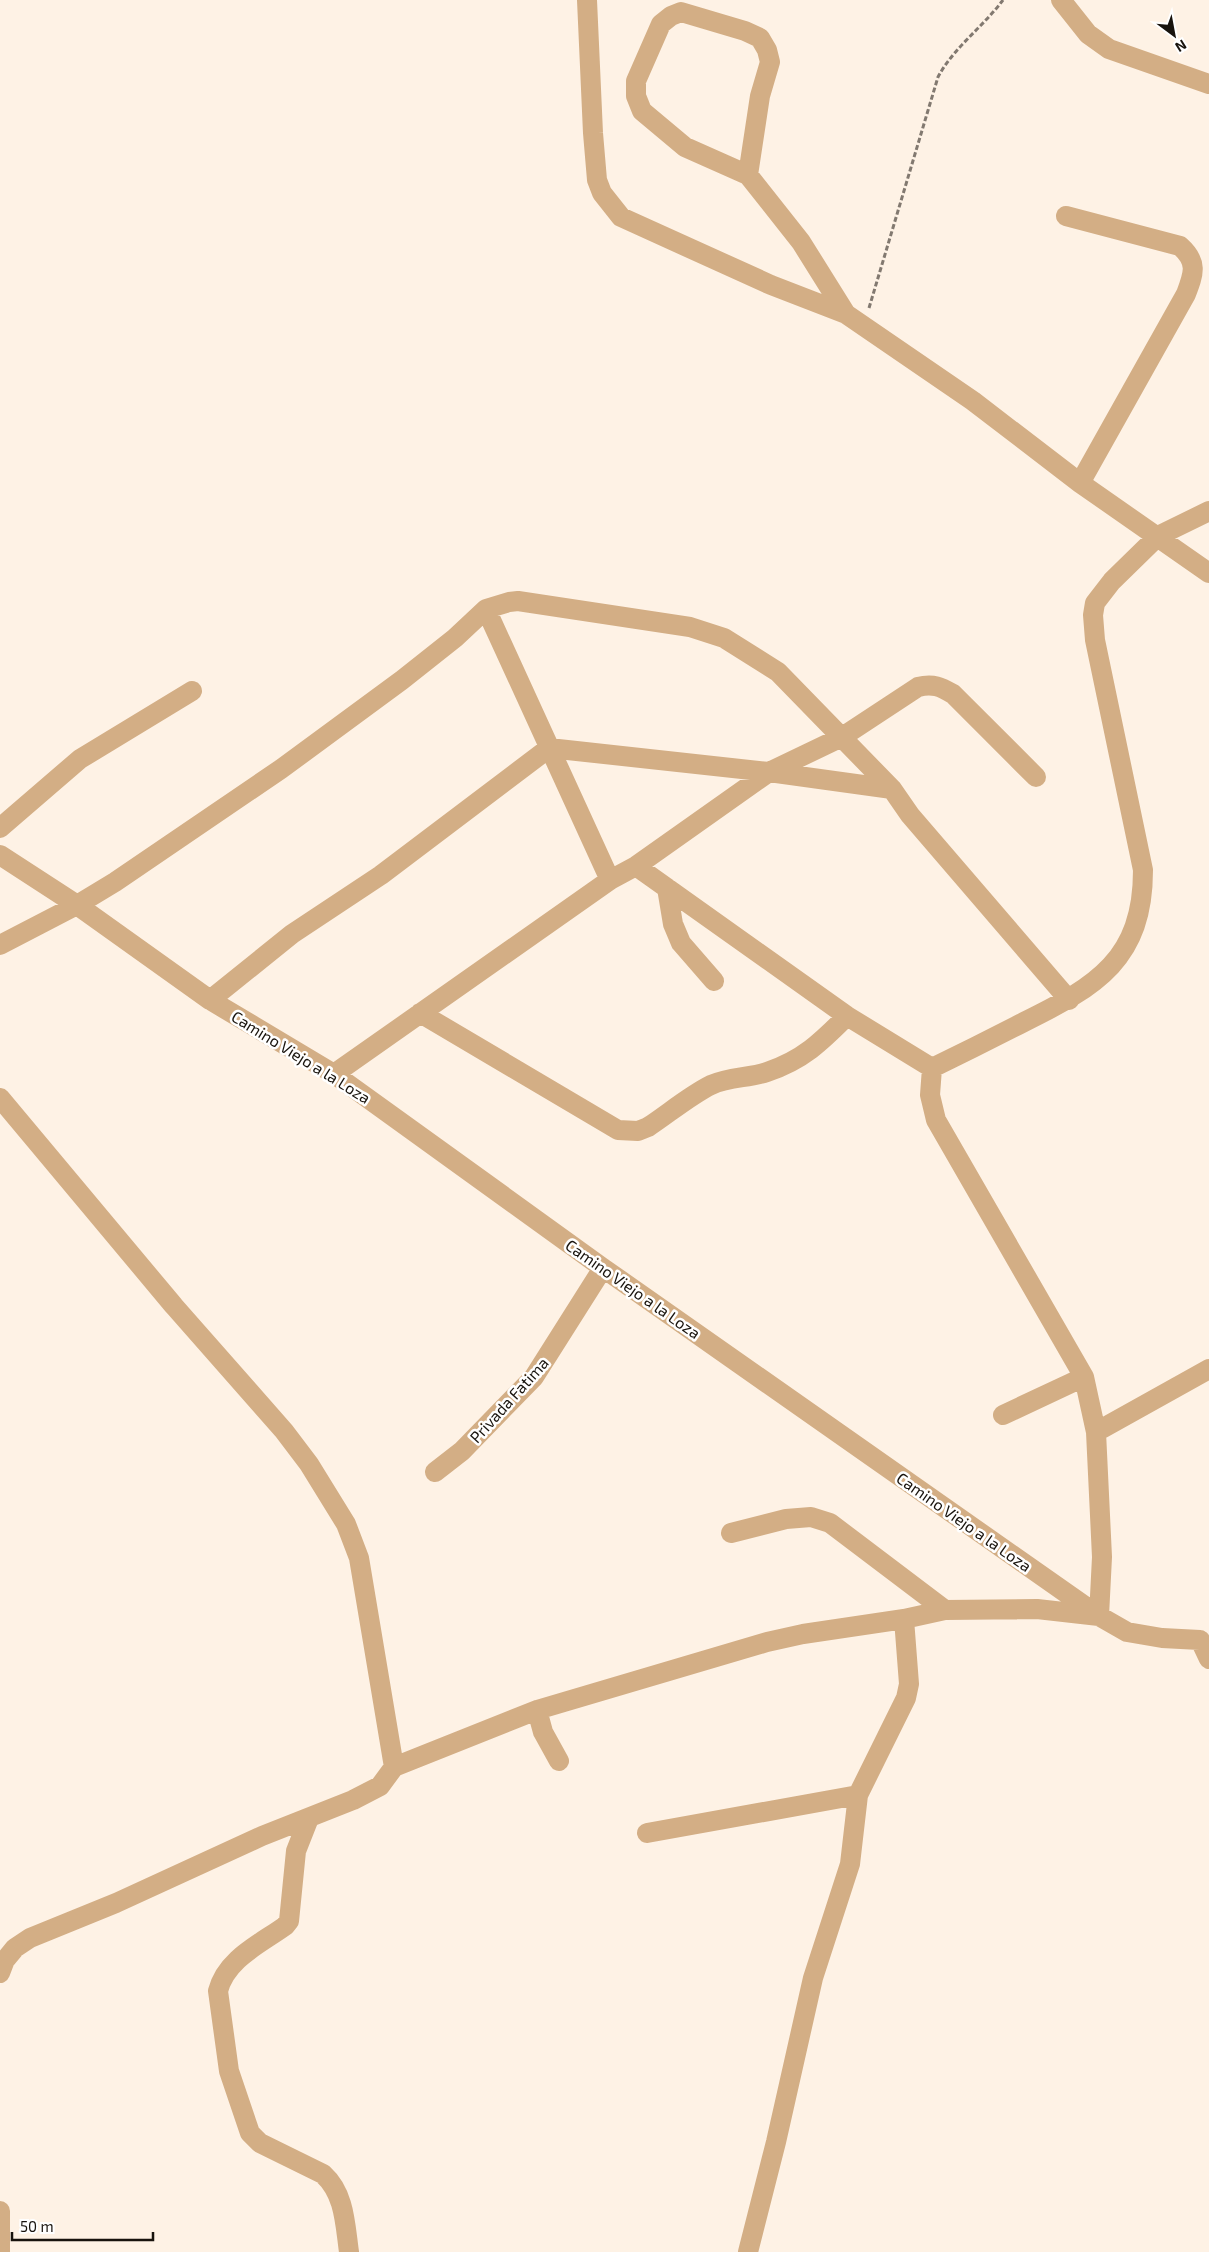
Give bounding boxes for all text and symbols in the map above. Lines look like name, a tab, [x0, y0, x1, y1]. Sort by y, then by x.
north arrow	[1149, 10, 1199, 60]
text: N	[1172, 37, 1190, 56]
street label: Camino Viejo a la Loza	[228, 1006, 374, 1108]
street label: Camino Viejo a la Loza	[562, 1235, 704, 1343]
street label: Privada Fatima	[465, 1353, 552, 1446]
street label: Camino Viejo a la Loza	[893, 1468, 1035, 1576]
scale bar	[12, 2210, 154, 2242]
text: 50 m	[20, 2217, 54, 2235]

